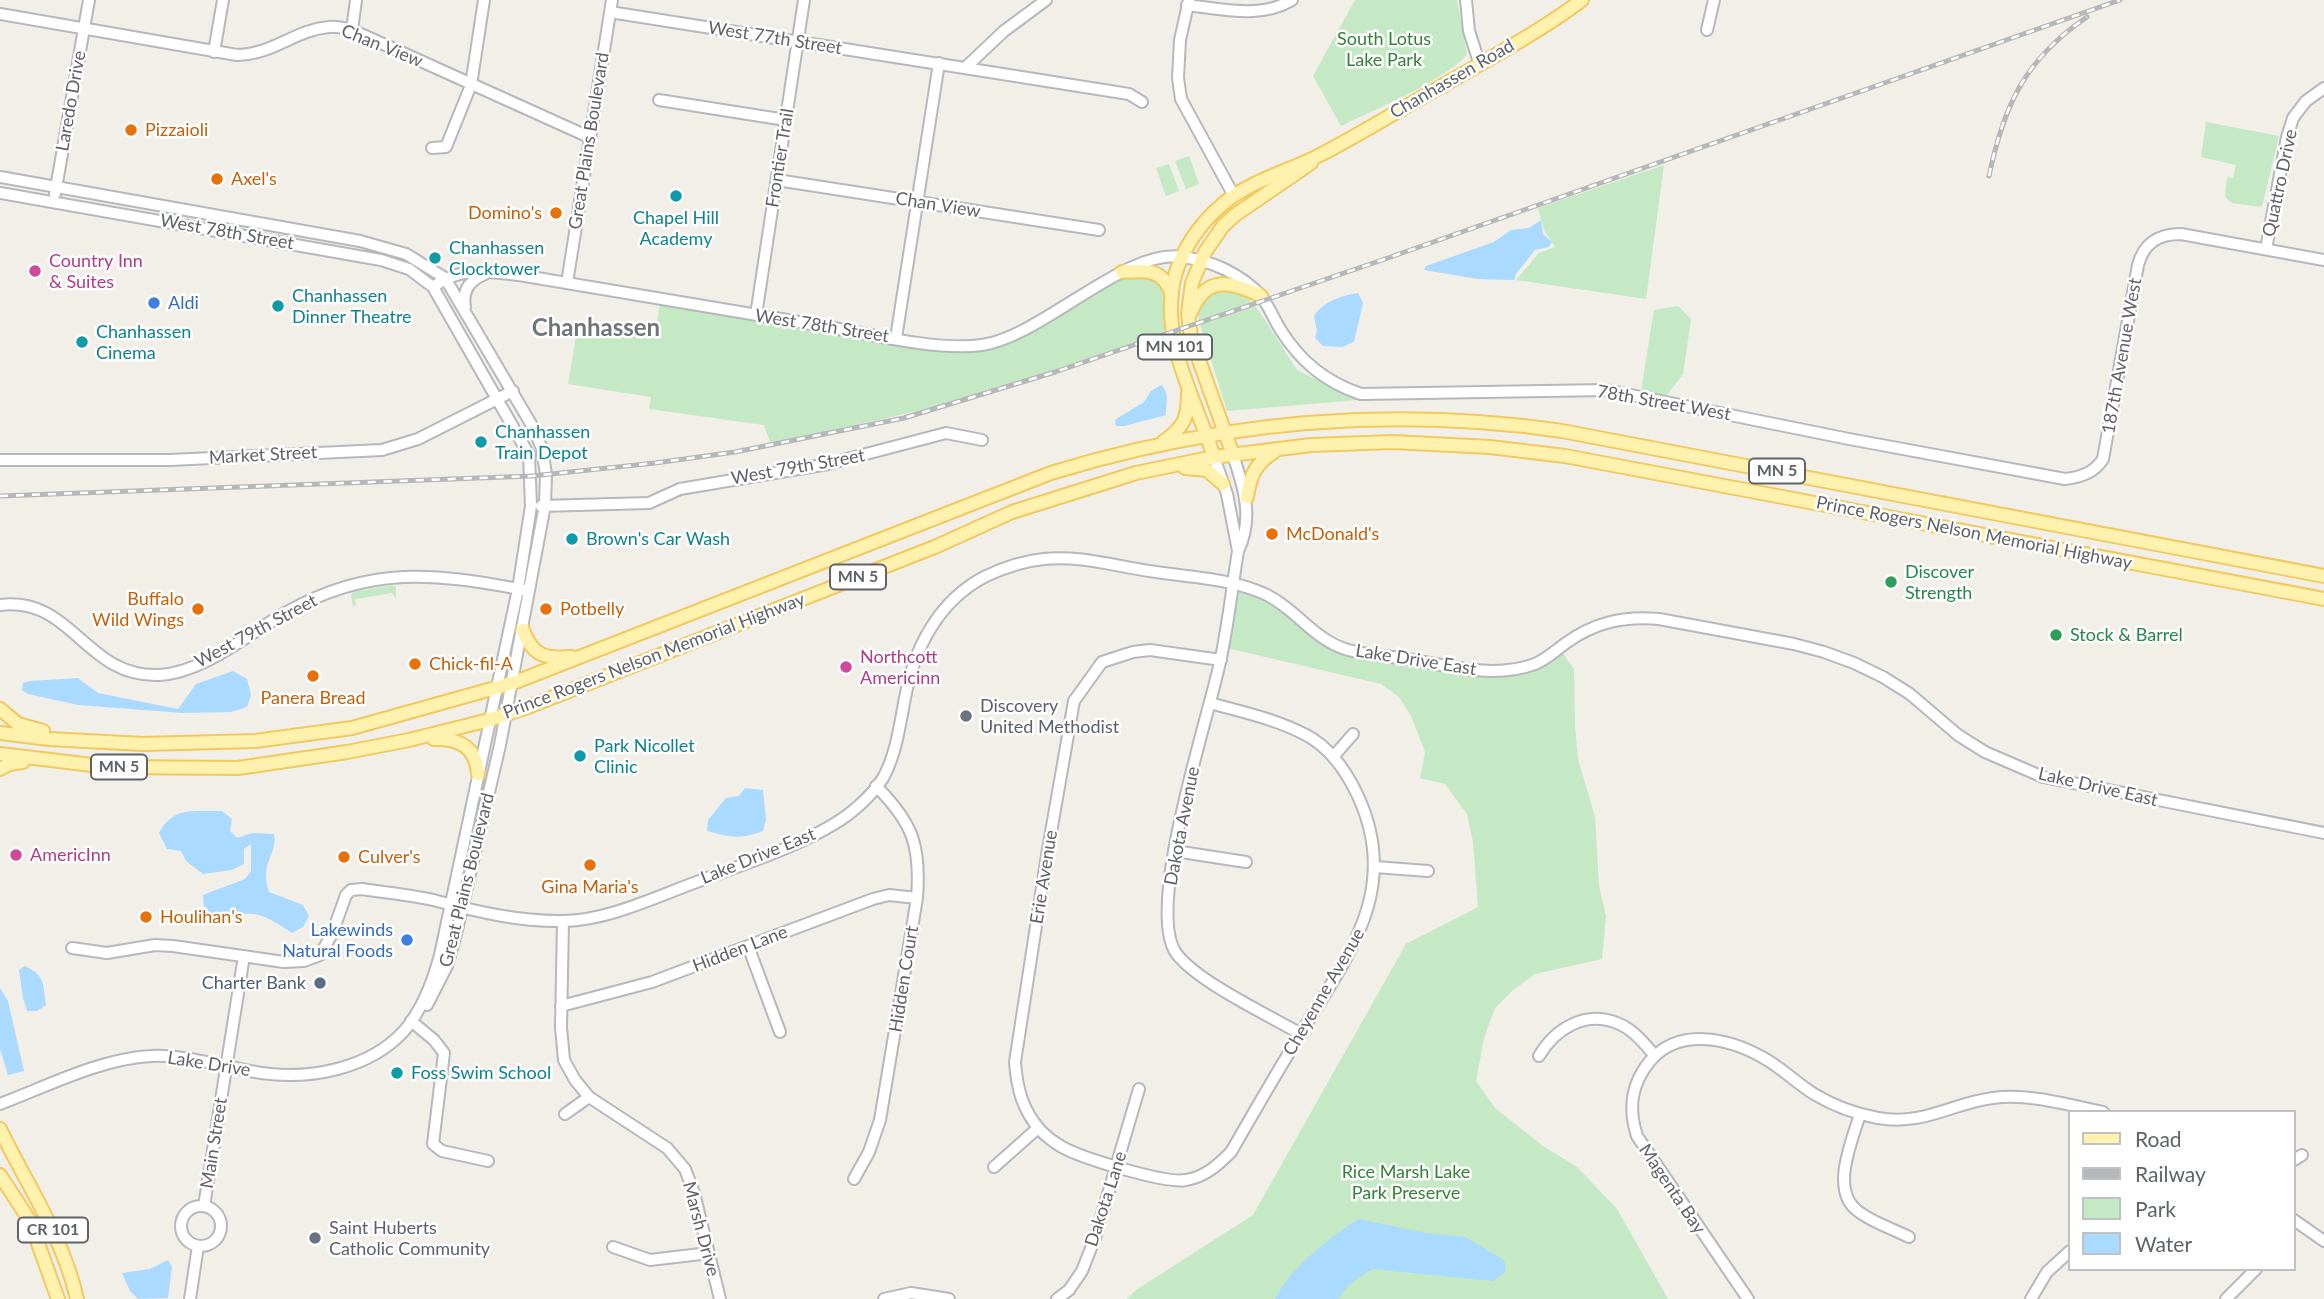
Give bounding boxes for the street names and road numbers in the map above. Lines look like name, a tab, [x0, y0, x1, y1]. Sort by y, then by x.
street label: West 77th Street	[706, 17, 844, 59]
street label: Chan View	[338, 20, 426, 72]
street label: Chanhassen Road	[1386, 35, 1518, 123]
street label: Laredo Drive	[52, 49, 90, 153]
street label: Great Plains Boulevard	[564, 51, 614, 231]
street label: Frontier Trail	[762, 107, 798, 209]
street label: Quattro Drive	[2258, 127, 2302, 239]
street label: Chan View	[894, 188, 982, 222]
street label: West 78th Street	[158, 210, 296, 254]
street label: 187th Avenue West	[2098, 276, 2146, 436]
street label: West 78th Street	[753, 305, 891, 347]
road number: MN 101	[1138, 334, 1212, 360]
street label: 78th Street West	[1595, 381, 1733, 425]
street label: Market Street	[208, 441, 318, 469]
street label: West 79th Street	[729, 445, 867, 489]
road number: MN 5	[1749, 458, 1805, 484]
street label: Prince Rogers Nelson Memorial Highway	[1814, 492, 2134, 574]
road number: MN 5	[830, 564, 886, 590]
street label: Prince Rogers Nelson Memorial Highway	[500, 588, 808, 724]
street label: West 79th Street	[191, 590, 321, 672]
street label: Lake Drive East	[1354, 640, 1478, 680]
road number: MN 5	[91, 754, 147, 780]
street label: Lake Drive East	[2036, 763, 2160, 811]
street label: Dakota Avenue	[1160, 765, 1204, 887]
street label: Great Plains Boulevard	[435, 791, 499, 969]
street label: Lake Drive East	[697, 823, 819, 889]
street label: Erie Avenue	[1026, 829, 1062, 925]
street label: Hidden Lane	[689, 921, 791, 977]
street label: Hidden Court	[885, 924, 923, 1034]
street label: Cheyenne Avenue	[1279, 924, 1369, 1060]
street label: Lake Drive	[166, 1047, 252, 1081]
street label: Main Street	[196, 1096, 232, 1190]
street label: Magenta Bay	[1634, 1140, 1710, 1238]
street label: Dakota Lane	[1080, 1149, 1132, 1249]
street label: Marsh Drive	[678, 1179, 724, 1279]
road number: CR 101	[18, 1218, 88, 1242]

